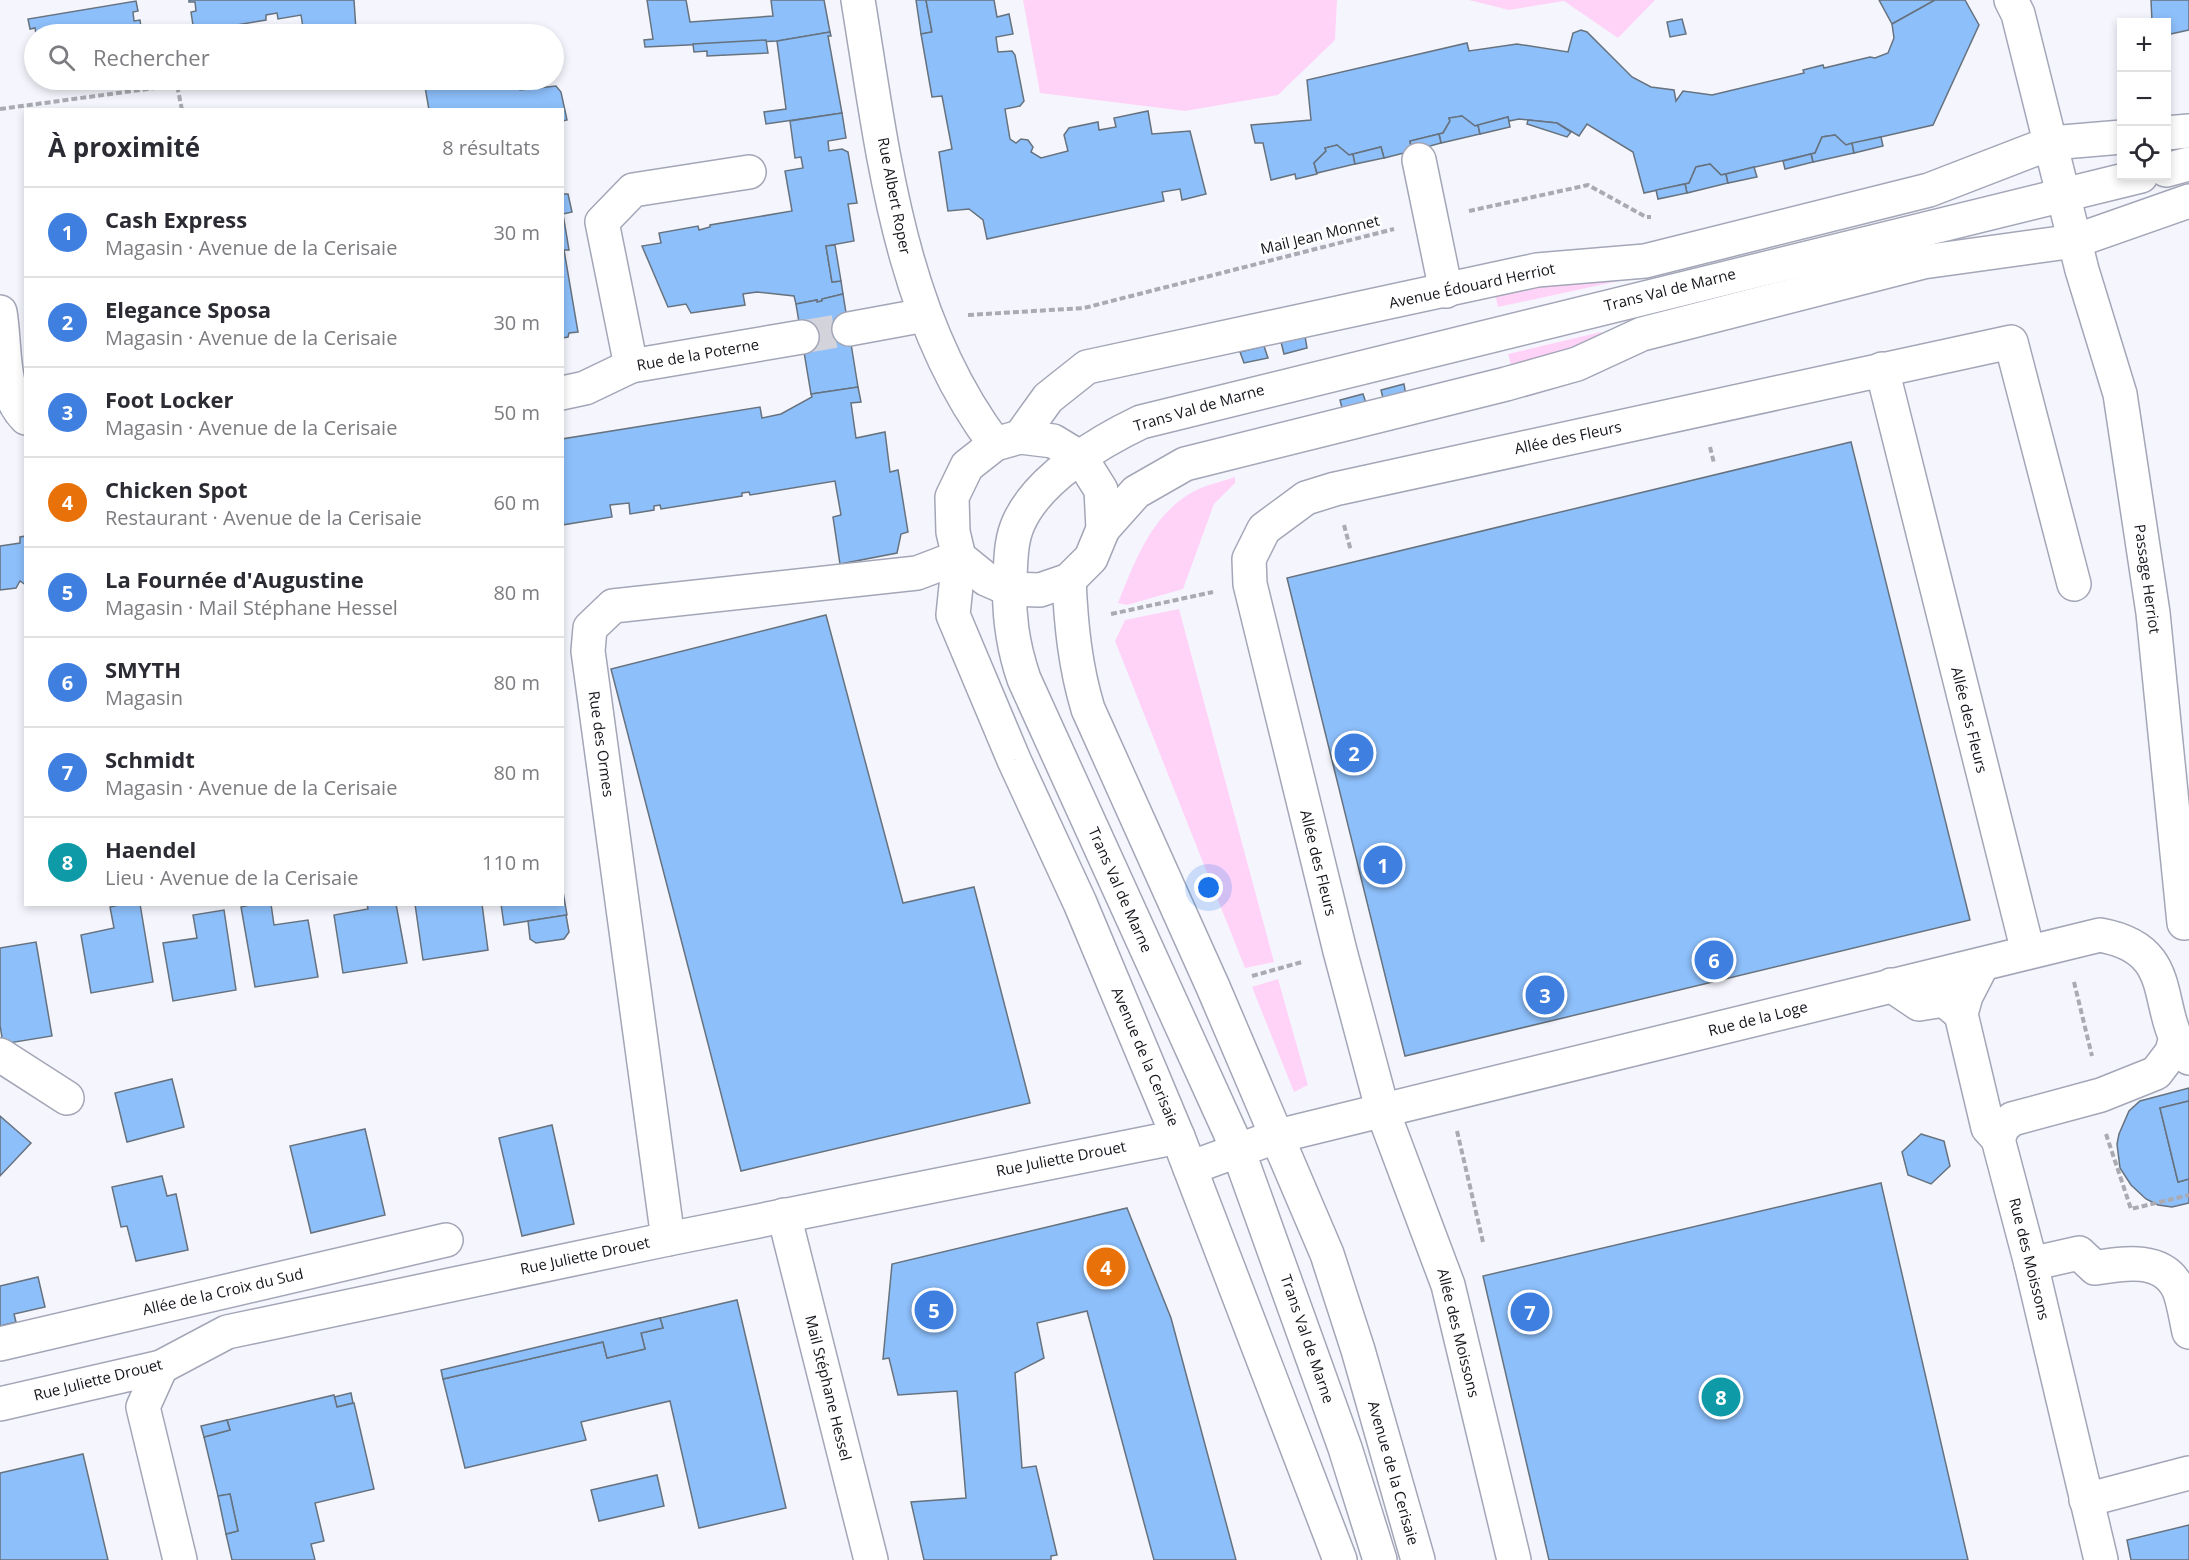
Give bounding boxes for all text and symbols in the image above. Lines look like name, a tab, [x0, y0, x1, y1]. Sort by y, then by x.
map controls	[2117, 18, 2171, 180]
button: +	[2117, 18, 2171, 72]
search box	[24, 24, 564, 90]
icon: search	[45, 41, 78, 74]
text: Rechercher	[93, 42, 210, 72]
button: −	[2117, 72, 2171, 126]
button: locate	[2117, 126, 2171, 180]
text: À proximité	[48, 129, 200, 165]
text: 8 résultats	[442, 134, 540, 161]
street label: Rue Albert Roper	[874, 135, 916, 256]
text: Cash Express	[105, 204, 247, 234]
street label: Mail Jean Monnet	[1258, 210, 1381, 258]
text: 1	[62, 219, 73, 246]
text: 30 m	[493, 219, 540, 246]
text: Magasin · Avenue de la Cerisaie	[105, 234, 397, 261]
street label: Avenue Édouard Herriot	[1387, 258, 1557, 312]
street label: Trans Val de Marne	[1602, 263, 1738, 315]
text: Elegance Sposa	[105, 294, 271, 324]
text: 2	[62, 309, 73, 336]
text: 30 m	[493, 309, 540, 336]
text: Magasin · Avenue de la Cerisaie	[105, 324, 397, 351]
street label: Rue de la Poterne	[635, 333, 761, 375]
street label: Trans Val de Marne	[1131, 379, 1266, 435]
text: Foot Locker	[105, 384, 234, 414]
text: 3	[62, 399, 73, 426]
text: 50 m	[493, 399, 540, 426]
text: Magasin · Avenue de la Cerisaie	[105, 414, 397, 441]
street label: Allée des Fleurs	[1512, 416, 1623, 458]
text: Chicken Spot	[105, 474, 248, 504]
text: 4	[62, 489, 73, 516]
text: 60 m	[493, 489, 540, 516]
text: Restaurant · Avenue de la Cerisaie	[105, 504, 422, 531]
street label: Passage Herriot	[2130, 523, 2166, 635]
text: La Fournée d'Augustine	[105, 564, 364, 594]
text: 5	[62, 579, 73, 606]
text: 80 m	[493, 579, 540, 606]
text: Magasin · Mail Stéphane Hessel	[105, 594, 398, 621]
text: SMYTH	[105, 654, 181, 684]
street label: Allée des Fleurs	[1947, 665, 1993, 775]
text: 6	[62, 669, 73, 696]
text: 80 m	[493, 669, 540, 696]
text: Magasin	[105, 684, 183, 711]
street label: Rue des Ormes	[585, 690, 619, 798]
pin: 2	[1334, 730, 1374, 776]
text: Schmidt	[105, 744, 195, 774]
text: 7	[62, 759, 73, 786]
text: 80 m	[493, 759, 540, 786]
text: Magasin · Avenue de la Cerisaie	[105, 774, 397, 801]
street label: Allée des Fleurs	[1296, 808, 1342, 918]
street label: Trans Val de Marne	[1084, 824, 1158, 955]
text: Haendel	[105, 834, 196, 864]
pin: 1	[1364, 842, 1402, 888]
text: 8	[62, 849, 73, 876]
text: 110 m	[482, 849, 540, 876]
text: Lieu · Avenue de la Cerisaie	[105, 864, 358, 891]
your location	[1194, 873, 1223, 902]
pin: 6	[1694, 938, 1734, 982]
pin: 3	[1526, 972, 1564, 1018]
street label: Avenue de la Cerisaie	[1108, 984, 1184, 1129]
street label: Rue de la Loge	[1706, 996, 1810, 1040]
street label: Rue Juliette Drouet	[994, 1136, 1128, 1180]
street label: Rue des Moissons	[2005, 1196, 2055, 1322]
street label: Rue Juliette Drouet	[518, 1232, 651, 1279]
pin: 4	[1086, 1244, 1126, 1290]
street label: Allée de la Croix du Sud	[140, 1263, 305, 1319]
street label: Allée des Moissons	[1433, 1266, 1485, 1399]
street label: Trans Val de Marne	[1277, 1272, 1339, 1406]
pin: 5	[914, 1288, 954, 1332]
pin: 7	[1510, 1290, 1550, 1334]
street label: Mail Stéphane Hessel	[801, 1313, 857, 1463]
street label: Rue Juliette Drouet	[31, 1353, 164, 1405]
pin: 8	[1702, 1374, 1740, 1420]
street label: Avenue de la Cerisaie	[1364, 1398, 1424, 1547]

